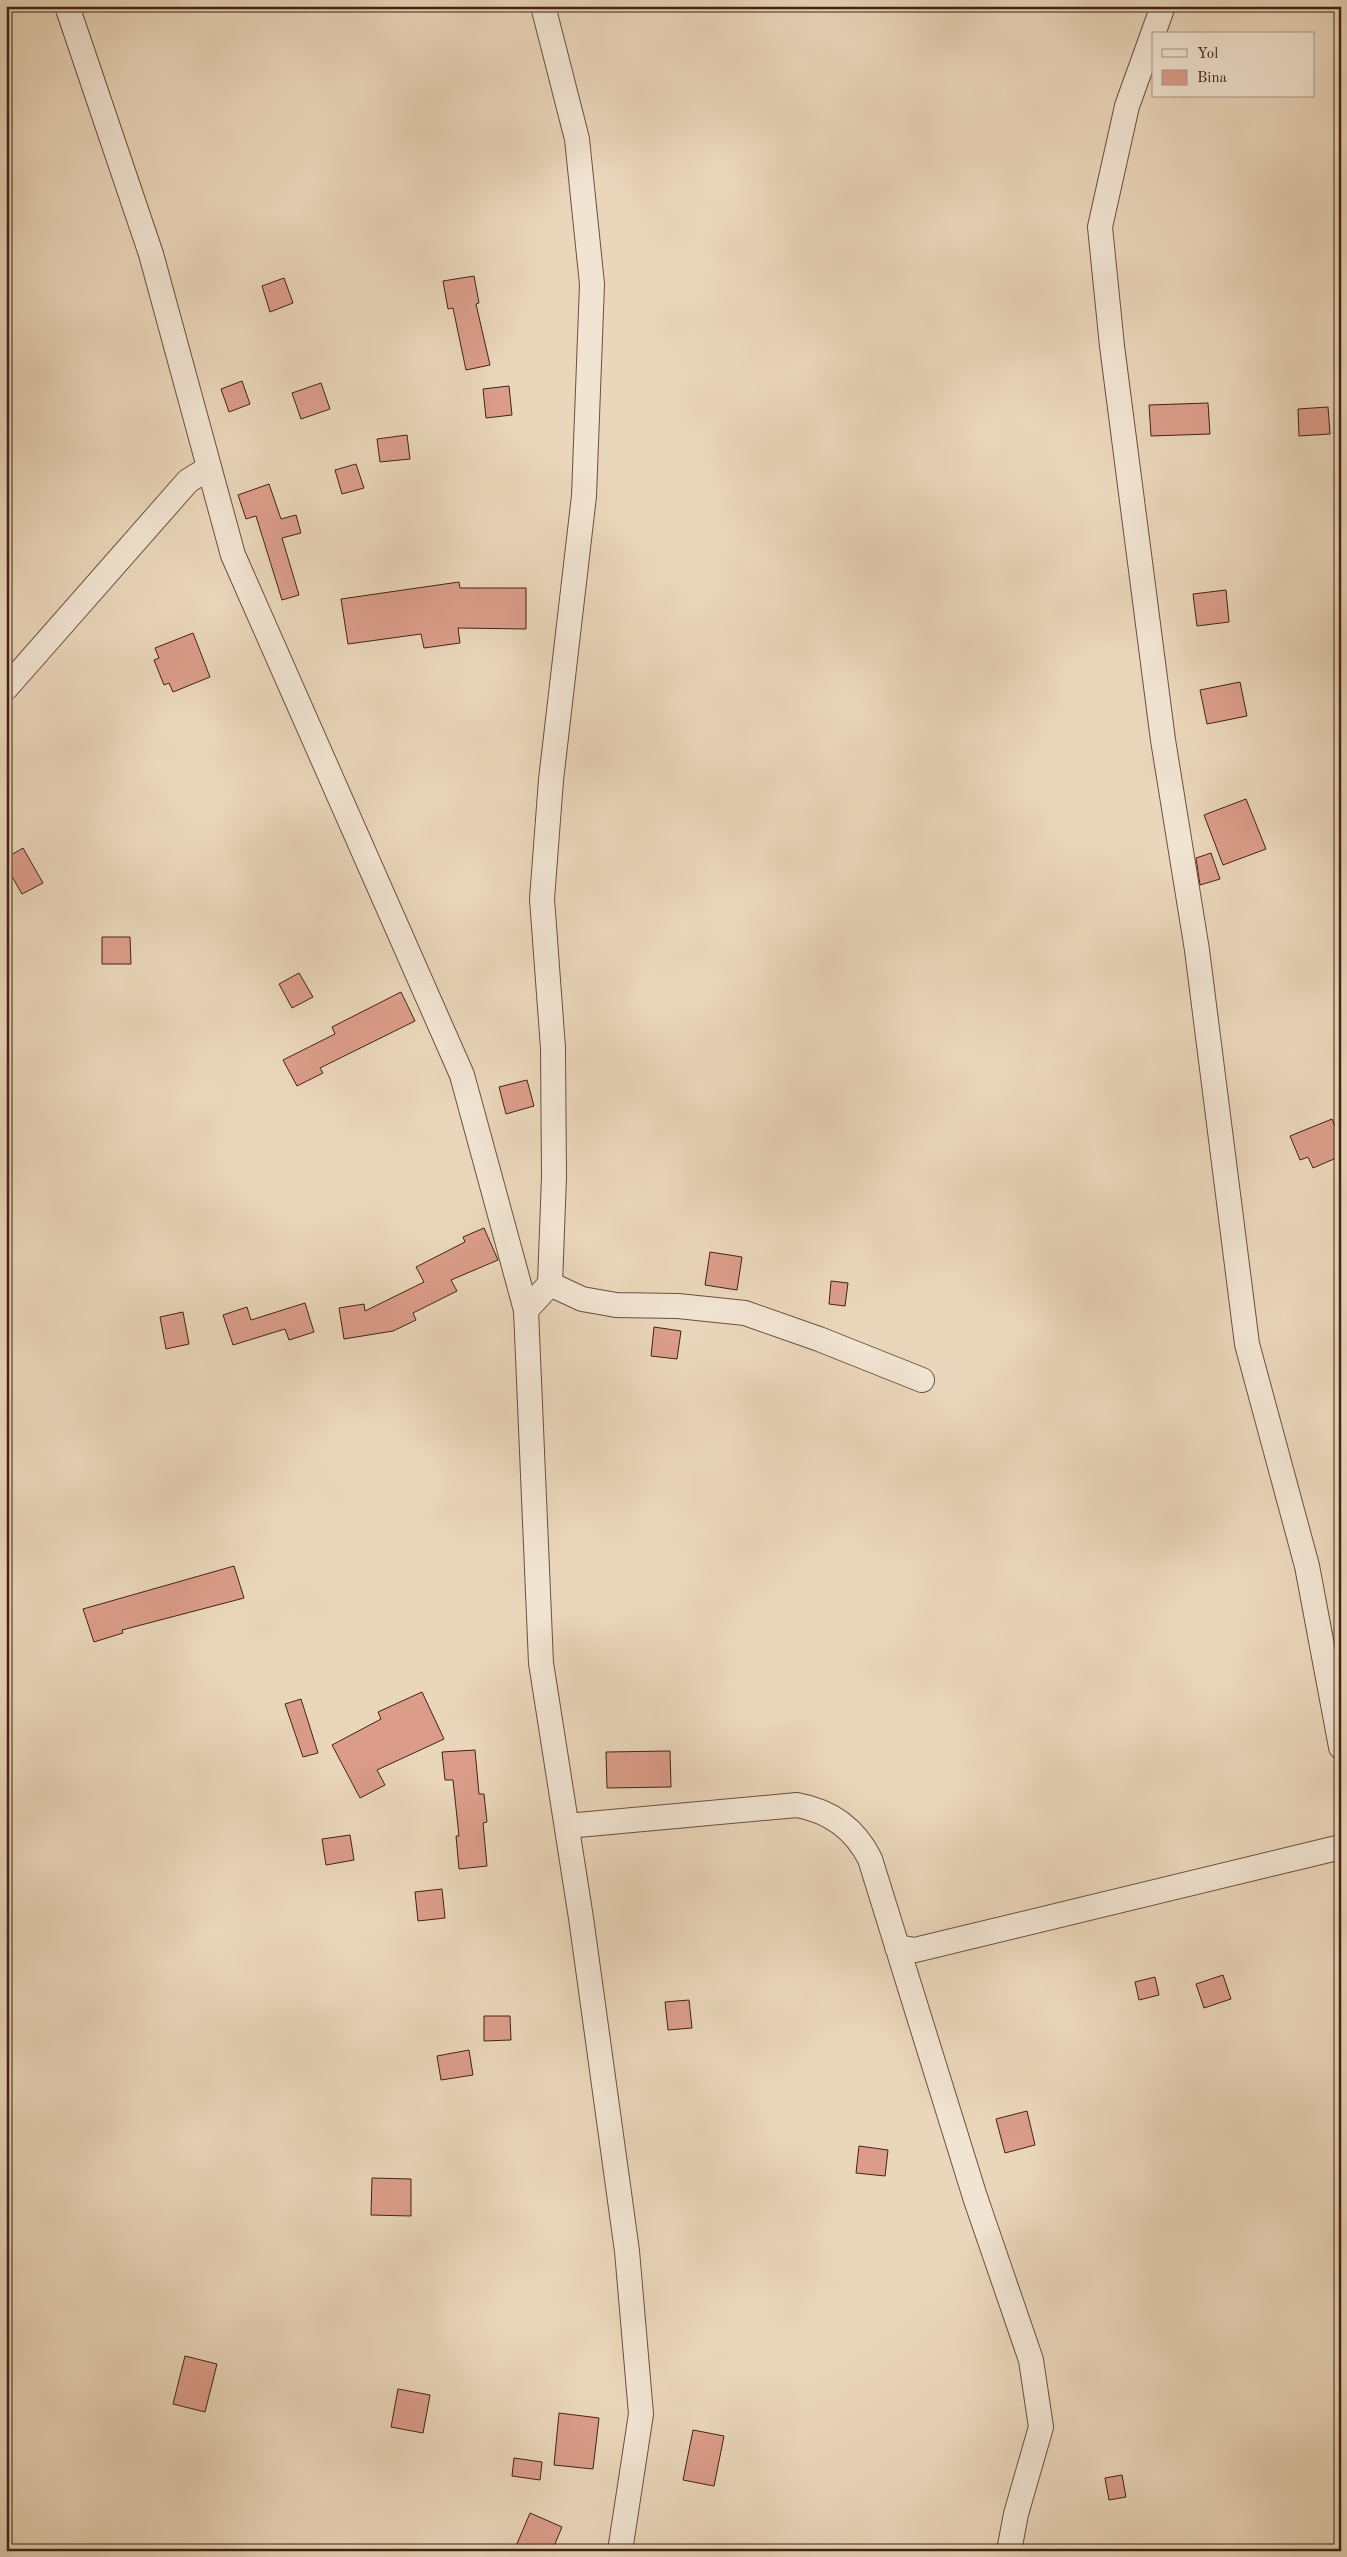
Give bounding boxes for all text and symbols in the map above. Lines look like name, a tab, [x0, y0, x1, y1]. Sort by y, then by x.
legend	[1152, 32, 1314, 98]
text: Yol	[1197, 47, 1218, 62]
text: Bina	[1197, 71, 1228, 86]

